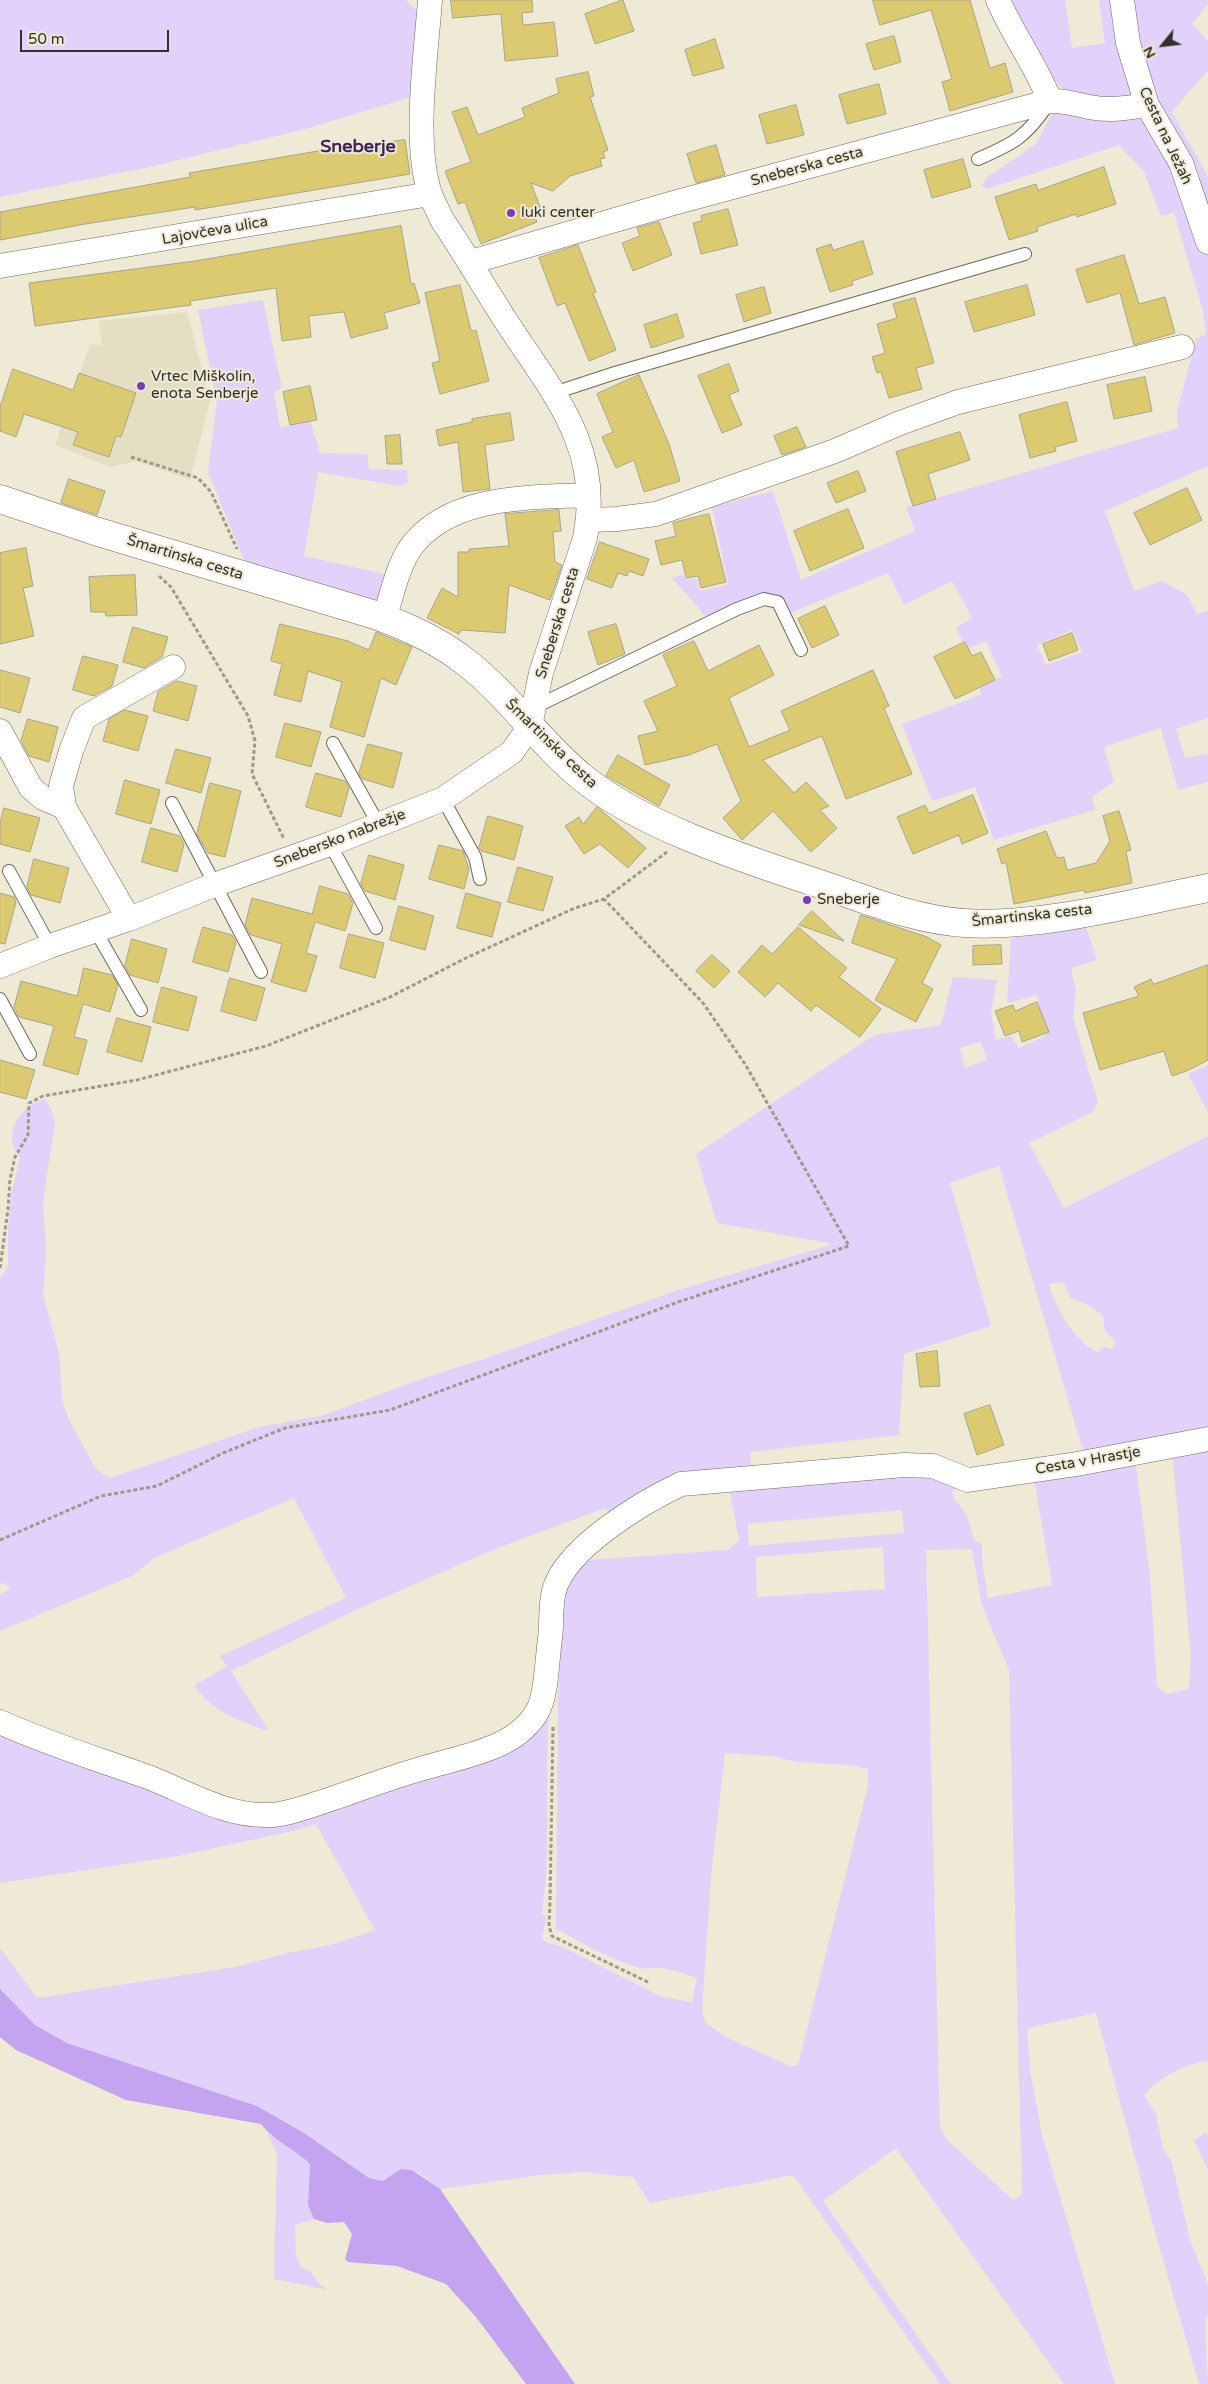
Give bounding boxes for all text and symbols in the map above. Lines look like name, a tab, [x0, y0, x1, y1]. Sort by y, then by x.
scale bar	[22, 20, 171, 52]
north arrow	[1138, 20, 1188, 70]
text: 50 m	[28, 30, 65, 48]
text: N	[1139, 43, 1160, 62]
street label: Cesta na Ježah	[1134, 84, 1196, 188]
district label: Sneberje	[320, 136, 396, 158]
street label: Sneberska cesta	[749, 143, 865, 191]
place label: luki center	[521, 204, 595, 222]
marker: luki center	[505, 207, 517, 219]
street label: Lajovčeva ulica	[161, 213, 269, 249]
place label: Vrtec Miškolin, enota Senberje	[151, 368, 259, 403]
marker: Vrtec Miškolin, enota Senberje	[135, 380, 147, 392]
street label: Šmartinska cesta	[125, 532, 245, 584]
street label: Sneberska cesta	[532, 565, 584, 681]
street label: Šmartinska cesta	[501, 696, 601, 792]
street label: Snebersko nabrežje	[272, 806, 408, 872]
place label: Sneberje	[817, 891, 880, 909]
marker: Sneberje	[801, 894, 813, 906]
street label: Šmartinska cesta	[971, 901, 1093, 931]
street label: Cesta v Hrastje	[1034, 1443, 1142, 1479]

